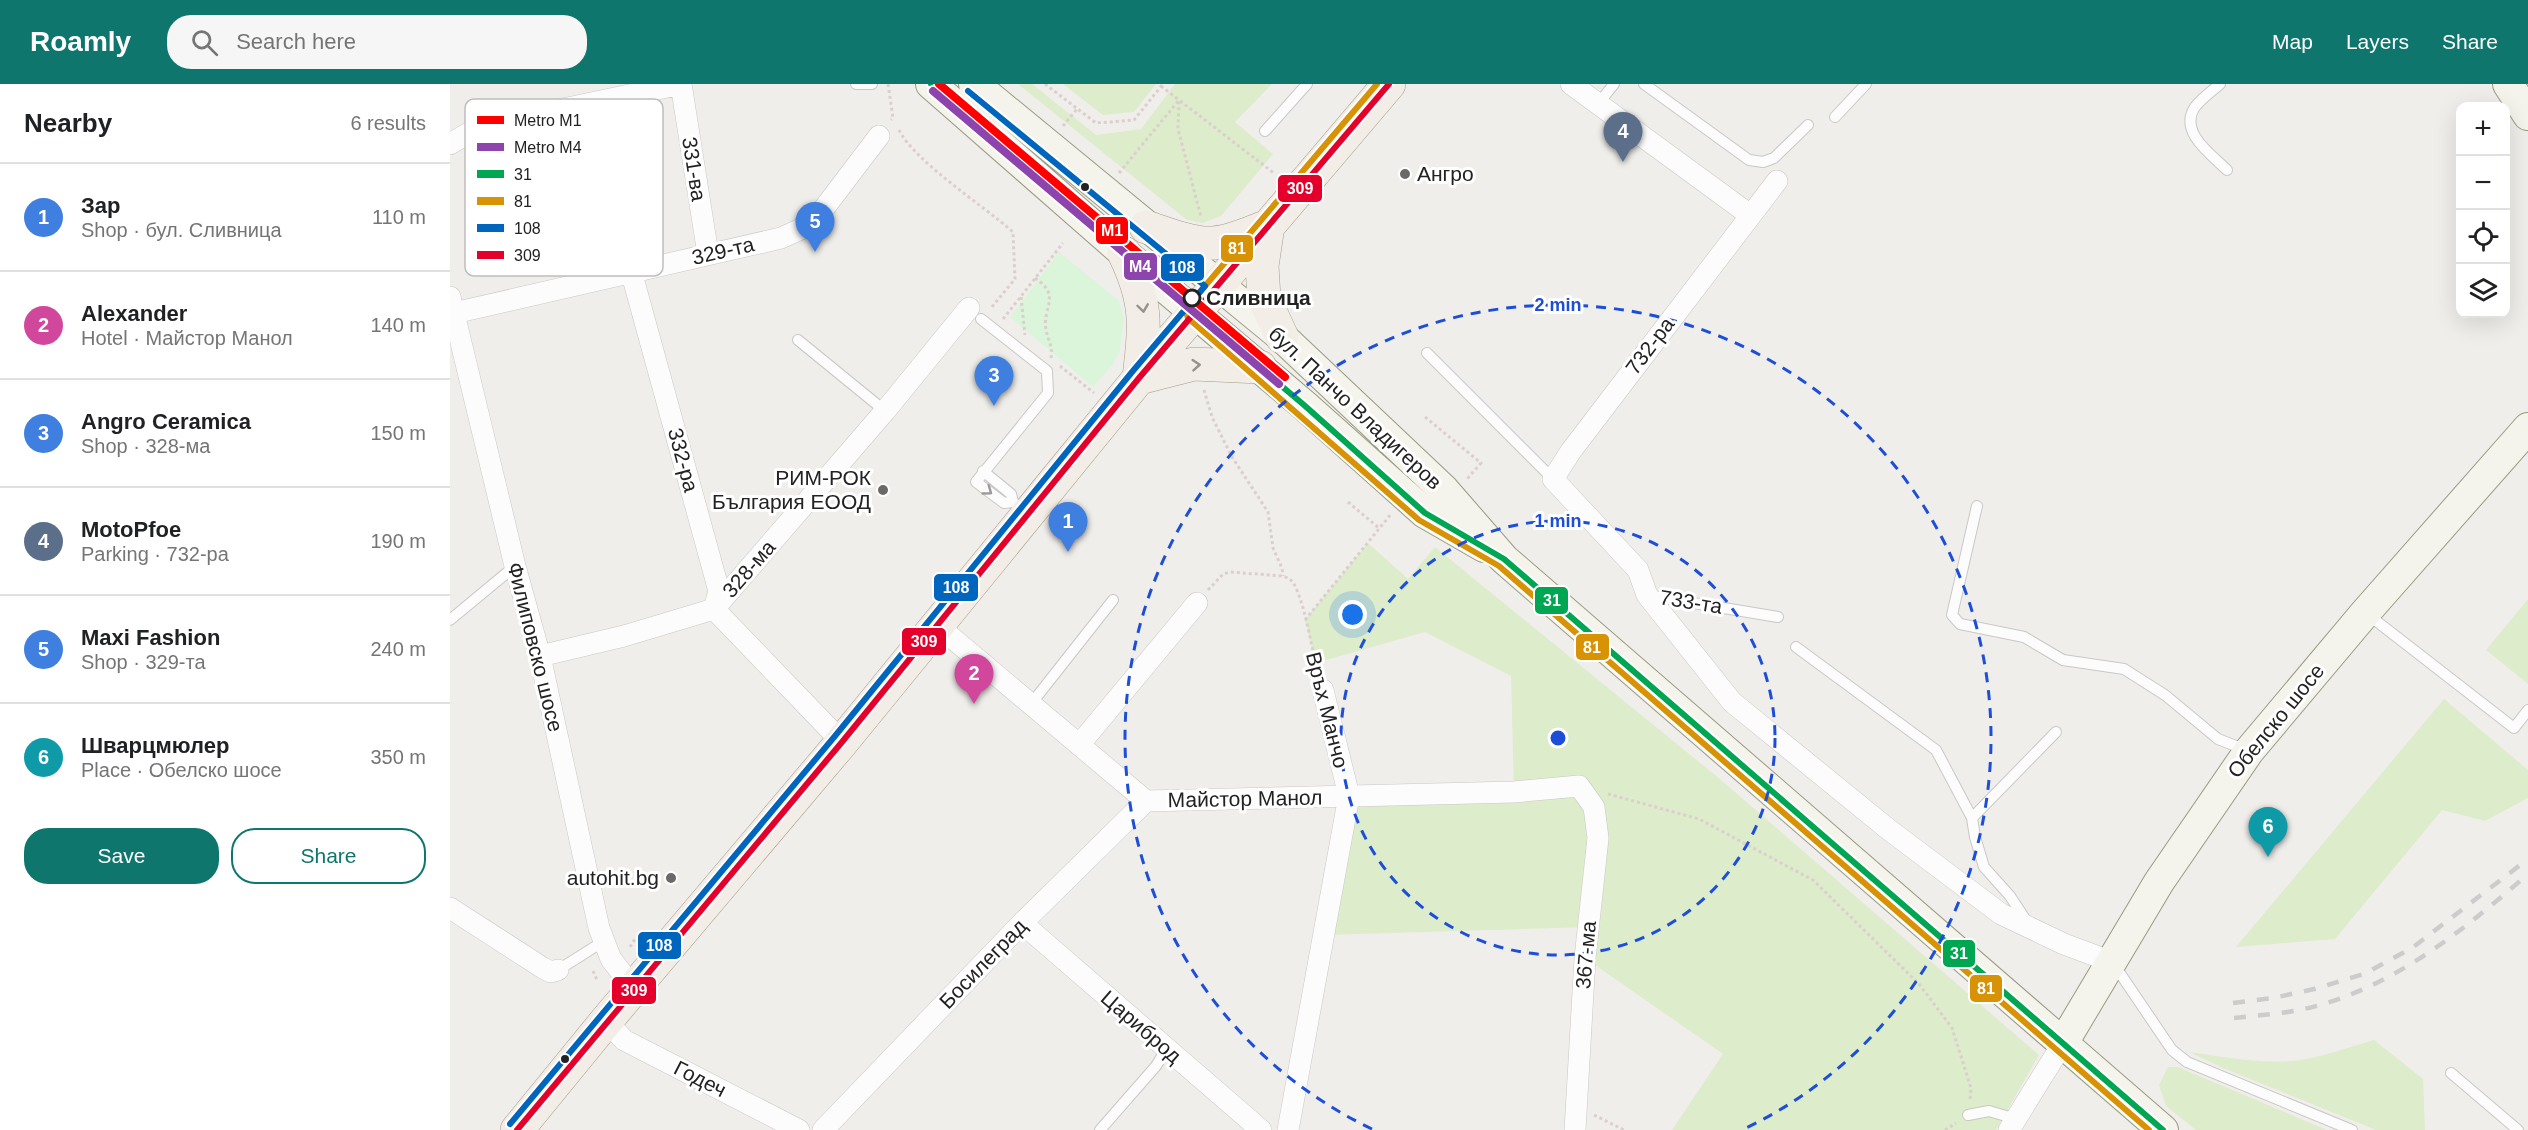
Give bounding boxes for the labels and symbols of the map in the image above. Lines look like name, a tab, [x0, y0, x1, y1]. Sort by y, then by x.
legend	[465, 99, 663, 276]
text: Metro M1	[514, 112, 582, 129]
pin: 4	[1604, 112, 1642, 162]
street label: 331-ва	[678, 135, 711, 203]
text: Metro M4	[514, 139, 582, 156]
place label: Ангро	[1417, 162, 1474, 185]
text: 31	[514, 166, 532, 183]
marker: Ангро	[1398, 167, 1412, 181]
line badge: 309	[1277, 174, 1323, 203]
text: 309	[1287, 180, 1313, 197]
unlabelled marker	[1079, 181, 1091, 193]
text: 81	[514, 193, 532, 210]
pin: 5	[796, 202, 835, 252]
line badge: M1	[1095, 216, 1129, 245]
text: 108	[514, 220, 541, 237]
text: M1	[1101, 222, 1123, 239]
street label: 329-та	[690, 232, 757, 269]
line badge: 81	[1220, 234, 1254, 263]
text: 81	[1228, 240, 1246, 257]
text: 309	[514, 247, 541, 264]
line badge: M4	[1123, 252, 1158, 281]
line badge: 108	[1160, 253, 1205, 282]
text: M4	[1129, 258, 1151, 275]
text: 108	[1169, 259, 1195, 276]
place label: Сливница	[1206, 286, 1311, 309]
marker: Сливница	[1183, 289, 1201, 307]
text: 2 min	[1534, 295, 1582, 315]
one-way arrow	[1136, 303, 1148, 312]
street label: 732-ра	[1621, 312, 1679, 379]
street label: бул. Панчо Владигеров	[1264, 322, 1446, 494]
pin: 3	[974, 356, 1014, 406]
one-way arrow	[1191, 359, 1200, 372]
street label: 332-ра	[664, 425, 703, 495]
place label: РИМ-РОК България ЕООД	[712, 466, 872, 513]
marker: РИМ-РОК България ЕООД	[876, 483, 890, 497]
one-way arrow	[981, 484, 992, 495]
pin: 1	[1048, 502, 1088, 552]
text: 1 min	[1534, 511, 1582, 531]
street label: 328-ма	[718, 535, 780, 602]
street label: Филиповско шосе	[503, 560, 568, 734]
line badge: 108	[933, 573, 979, 602]
text: 108	[943, 579, 969, 596]
street label: 733-та	[1658, 585, 1724, 618]
line badge: 31	[1534, 586, 1569, 615]
text: 31	[1543, 592, 1561, 609]
your location	[1338, 600, 1367, 629]
line badge: 309	[901, 627, 947, 656]
text: 309	[911, 633, 937, 650]
line badge: 81	[1575, 633, 1610, 661]
text: 81	[1583, 639, 1601, 656]
street label: Връх Манчо	[1302, 649, 1353, 770]
pin: 2	[954, 654, 994, 704]
street label: Обелско шосе	[2223, 659, 2328, 782]
centre of rings	[1548, 728, 1568, 748]
street label: Майстор Манол	[1167, 786, 1323, 811]
pin: 6	[2248, 808, 2288, 857]
place label: autohit.bg	[567, 866, 659, 889]
marker: autohit.bg	[664, 871, 678, 885]
street label: Босилеград	[934, 914, 1031, 1013]
street label: 367-ма	[1571, 920, 1600, 990]
line badge: 108	[637, 931, 682, 960]
text: 108	[646, 937, 672, 954]
line badge: 31	[1942, 939, 1976, 968]
text: 31	[1950, 945, 1968, 962]
line badge: 81	[1969, 974, 2003, 1003]
line badge: 309	[611, 976, 657, 1005]
text: 81	[1977, 980, 1995, 997]
text: 309	[621, 982, 647, 999]
street label: Цариброд	[1097, 986, 1186, 1068]
unlabelled marker	[559, 1053, 571, 1065]
street label: Годеч	[670, 1056, 730, 1101]

